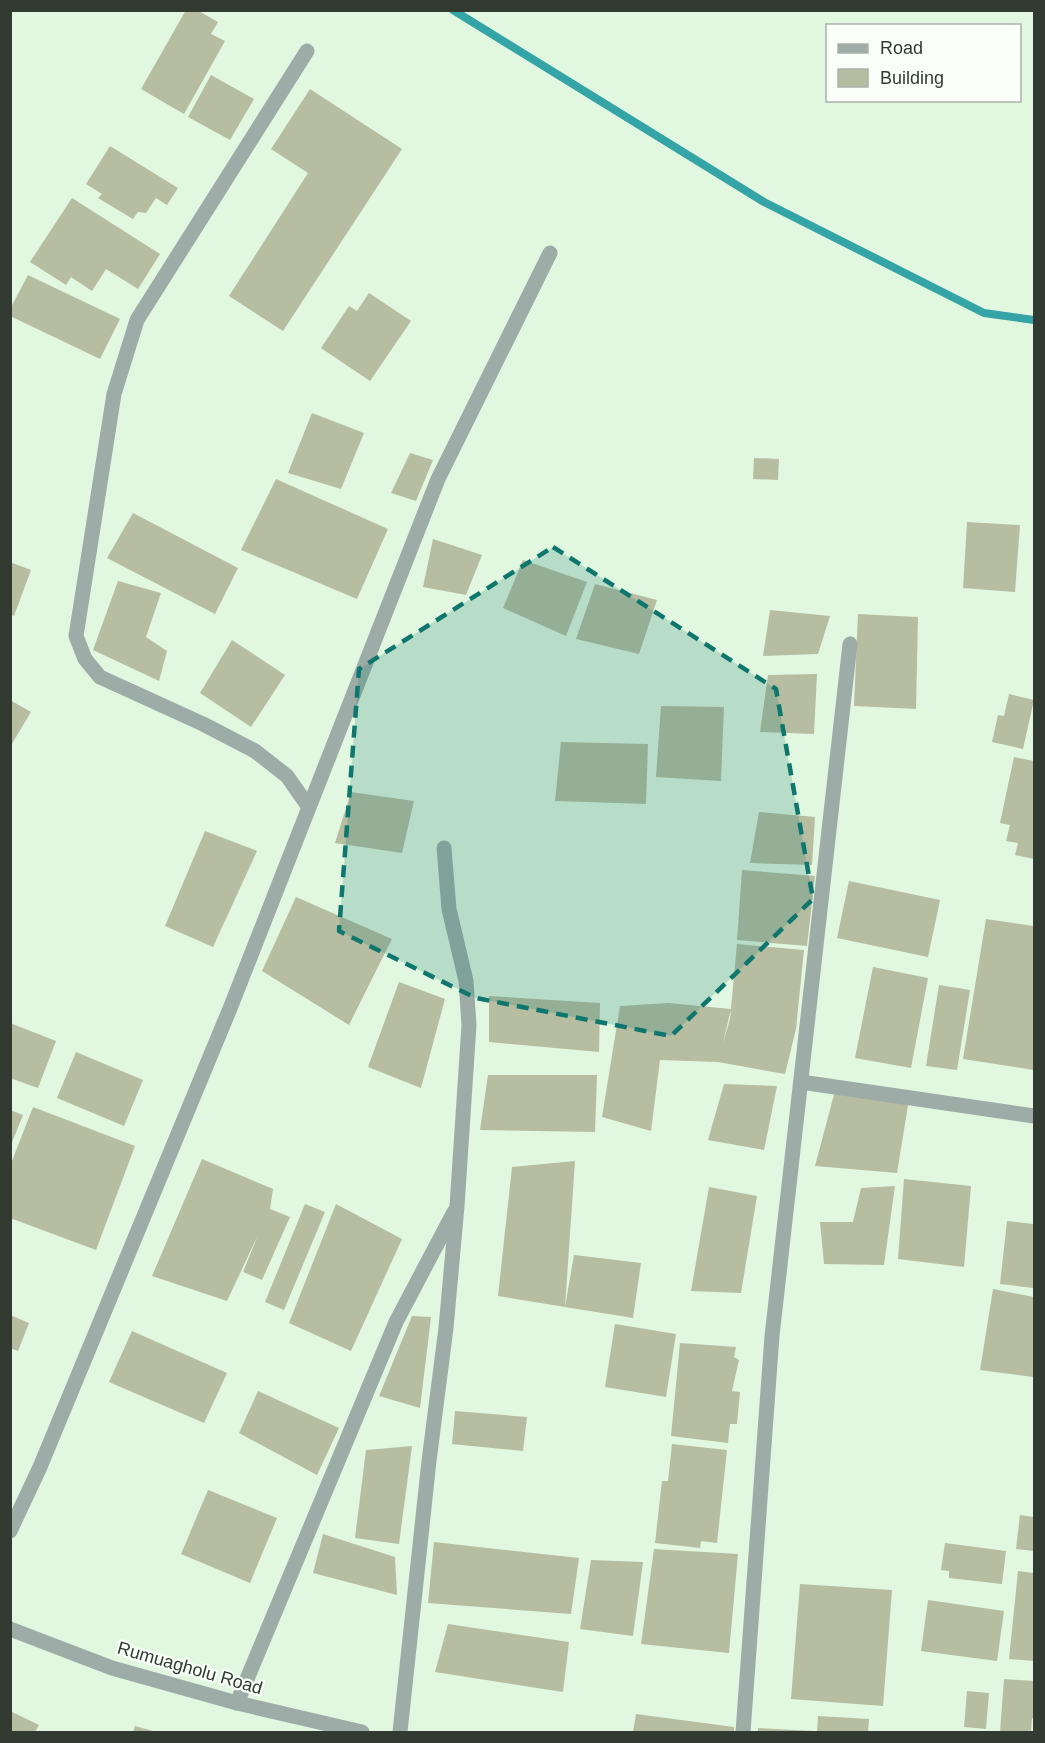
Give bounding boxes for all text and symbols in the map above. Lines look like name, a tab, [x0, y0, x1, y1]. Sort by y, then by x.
legend	[826, 24, 1021, 102]
text: Road	[880, 38, 923, 58]
text: Building	[880, 68, 944, 88]
street label: Rumuagholu Road	[115, 1638, 265, 1698]

